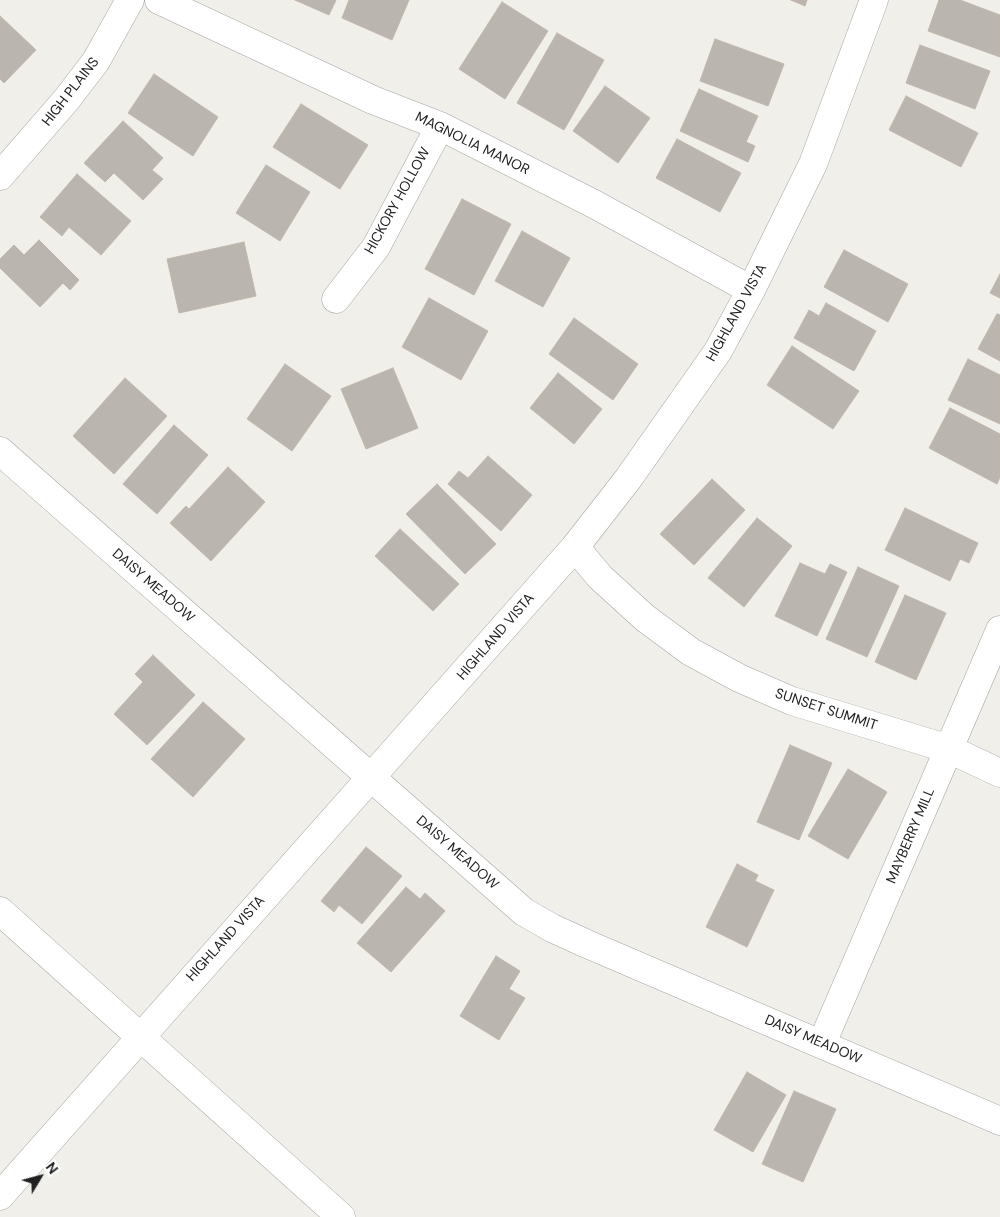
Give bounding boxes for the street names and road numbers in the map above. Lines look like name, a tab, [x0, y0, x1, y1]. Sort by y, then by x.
street label: HIGH PLAINS	[39, 54, 103, 130]
street label: MAGNOLIA MANOR	[412, 109, 532, 179]
street label: HICKORY HOLLOW	[362, 145, 434, 257]
street label: HIGHLAND VISTA	[703, 261, 771, 365]
street label: DAISY MEADOW	[108, 546, 198, 626]
street label: HIGHLAND VISTA	[454, 590, 538, 684]
street label: SUNSET SUMMIT	[773, 686, 879, 734]
street label: MAYBERRY MILL	[883, 786, 939, 886]
street label: DAISY MEADOW	[412, 813, 502, 893]
street label: HIGHLAND VISTA	[183, 893, 269, 985]
street label: DAISY MEADOW	[762, 1012, 864, 1068]

